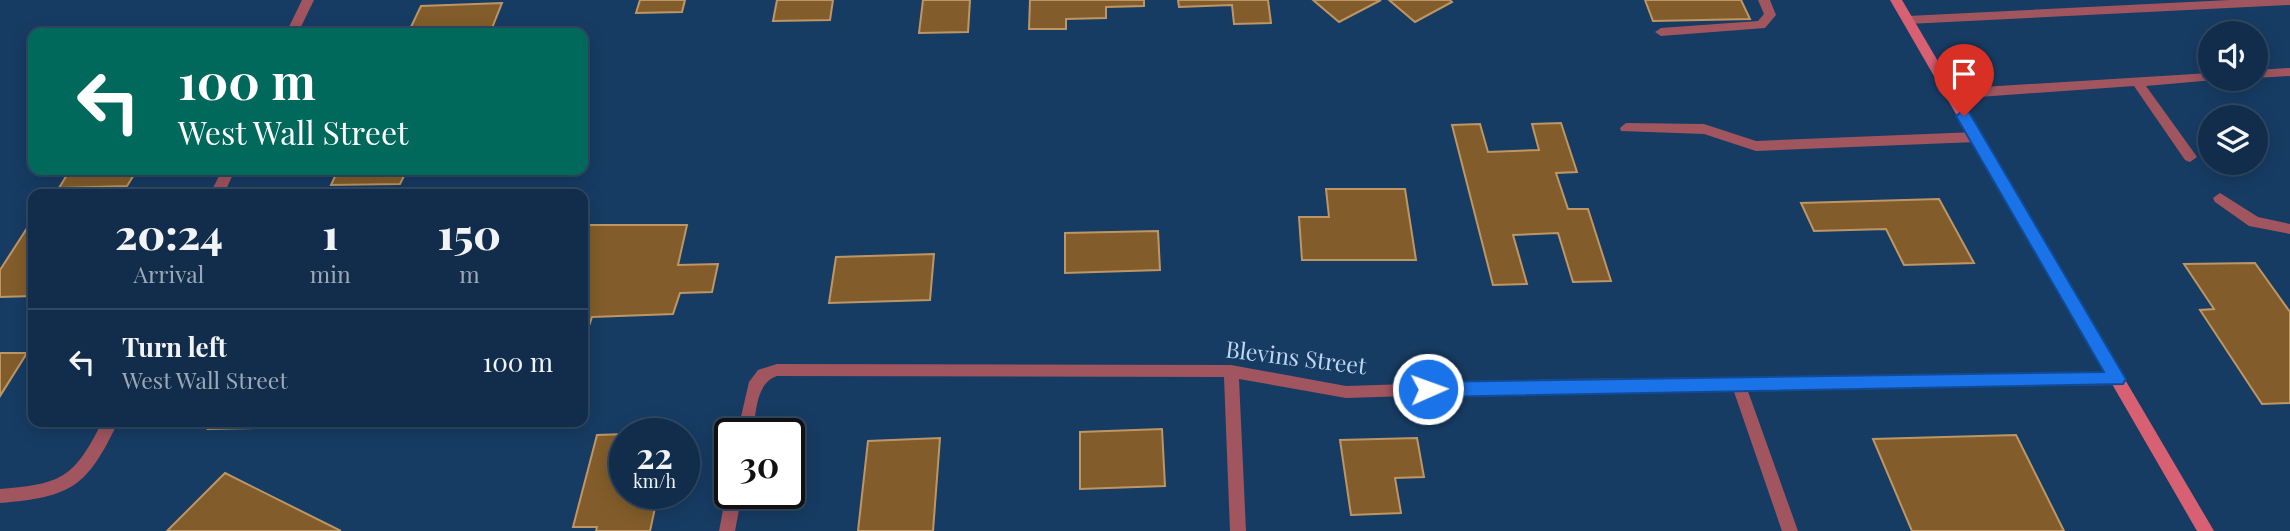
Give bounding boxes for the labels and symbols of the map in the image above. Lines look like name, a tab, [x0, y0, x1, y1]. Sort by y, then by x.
pin	[1934, 44, 1994, 116]
street label: Blevins Street	[1224, 333, 1369, 381]
position arrow	[1391, 352, 1465, 426]
speed limit sign: 30	[714, 418, 805, 509]

